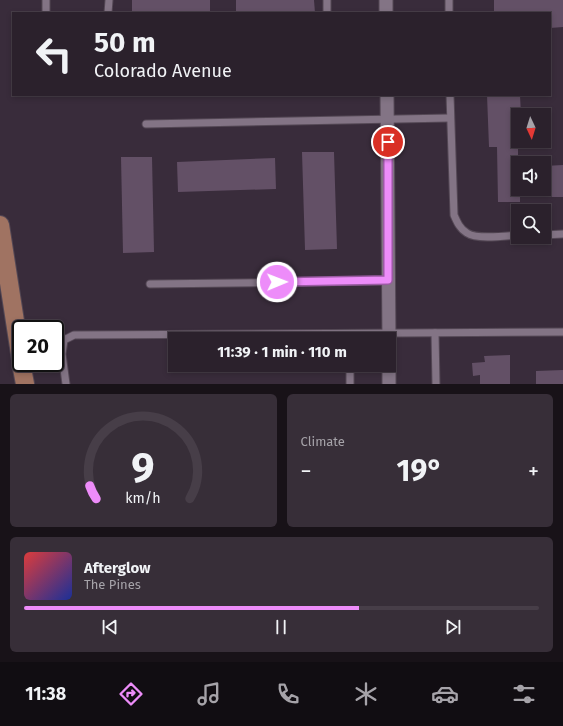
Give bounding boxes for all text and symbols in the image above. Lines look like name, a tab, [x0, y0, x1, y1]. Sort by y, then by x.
text: 50 m	[94, 26, 156, 59]
icon: left	[28, 28, 80, 80]
text: Colorado Avenue	[94, 60, 232, 82]
north arrow	[511, 108, 551, 148]
map controls	[511, 108, 551, 244]
pin	[371, 125, 405, 159]
icon: arrive	[377, 131, 399, 153]
button: sound	[511, 156, 551, 196]
button: search	[511, 204, 551, 244]
position arrow	[256, 261, 298, 303]
speed limit sign: 20	[12, 320, 64, 372]
text: 11:39 · 1 min · 110 m	[217, 343, 347, 361]
text: Climate	[301, 434, 345, 449]
text: 9	[132, 442, 155, 492]
text: 19°	[397, 453, 443, 489]
text: −	[301, 458, 312, 485]
text: +	[528, 458, 539, 485]
text: km/h	[126, 489, 161, 506]
text: Afterglow	[84, 559, 150, 577]
text: The Pines	[84, 577, 141, 592]
icon: previous	[99, 616, 121, 638]
icon: pause	[270, 616, 292, 638]
icon: next	[442, 616, 464, 638]
icon: directions	[117, 680, 145, 708]
icon: music	[195, 680, 223, 708]
icon: phone	[274, 680, 302, 708]
icon: climate	[352, 680, 380, 708]
icon: car	[431, 680, 459, 708]
icon: filters	[510, 680, 538, 708]
text: 11:38	[25, 683, 66, 705]

